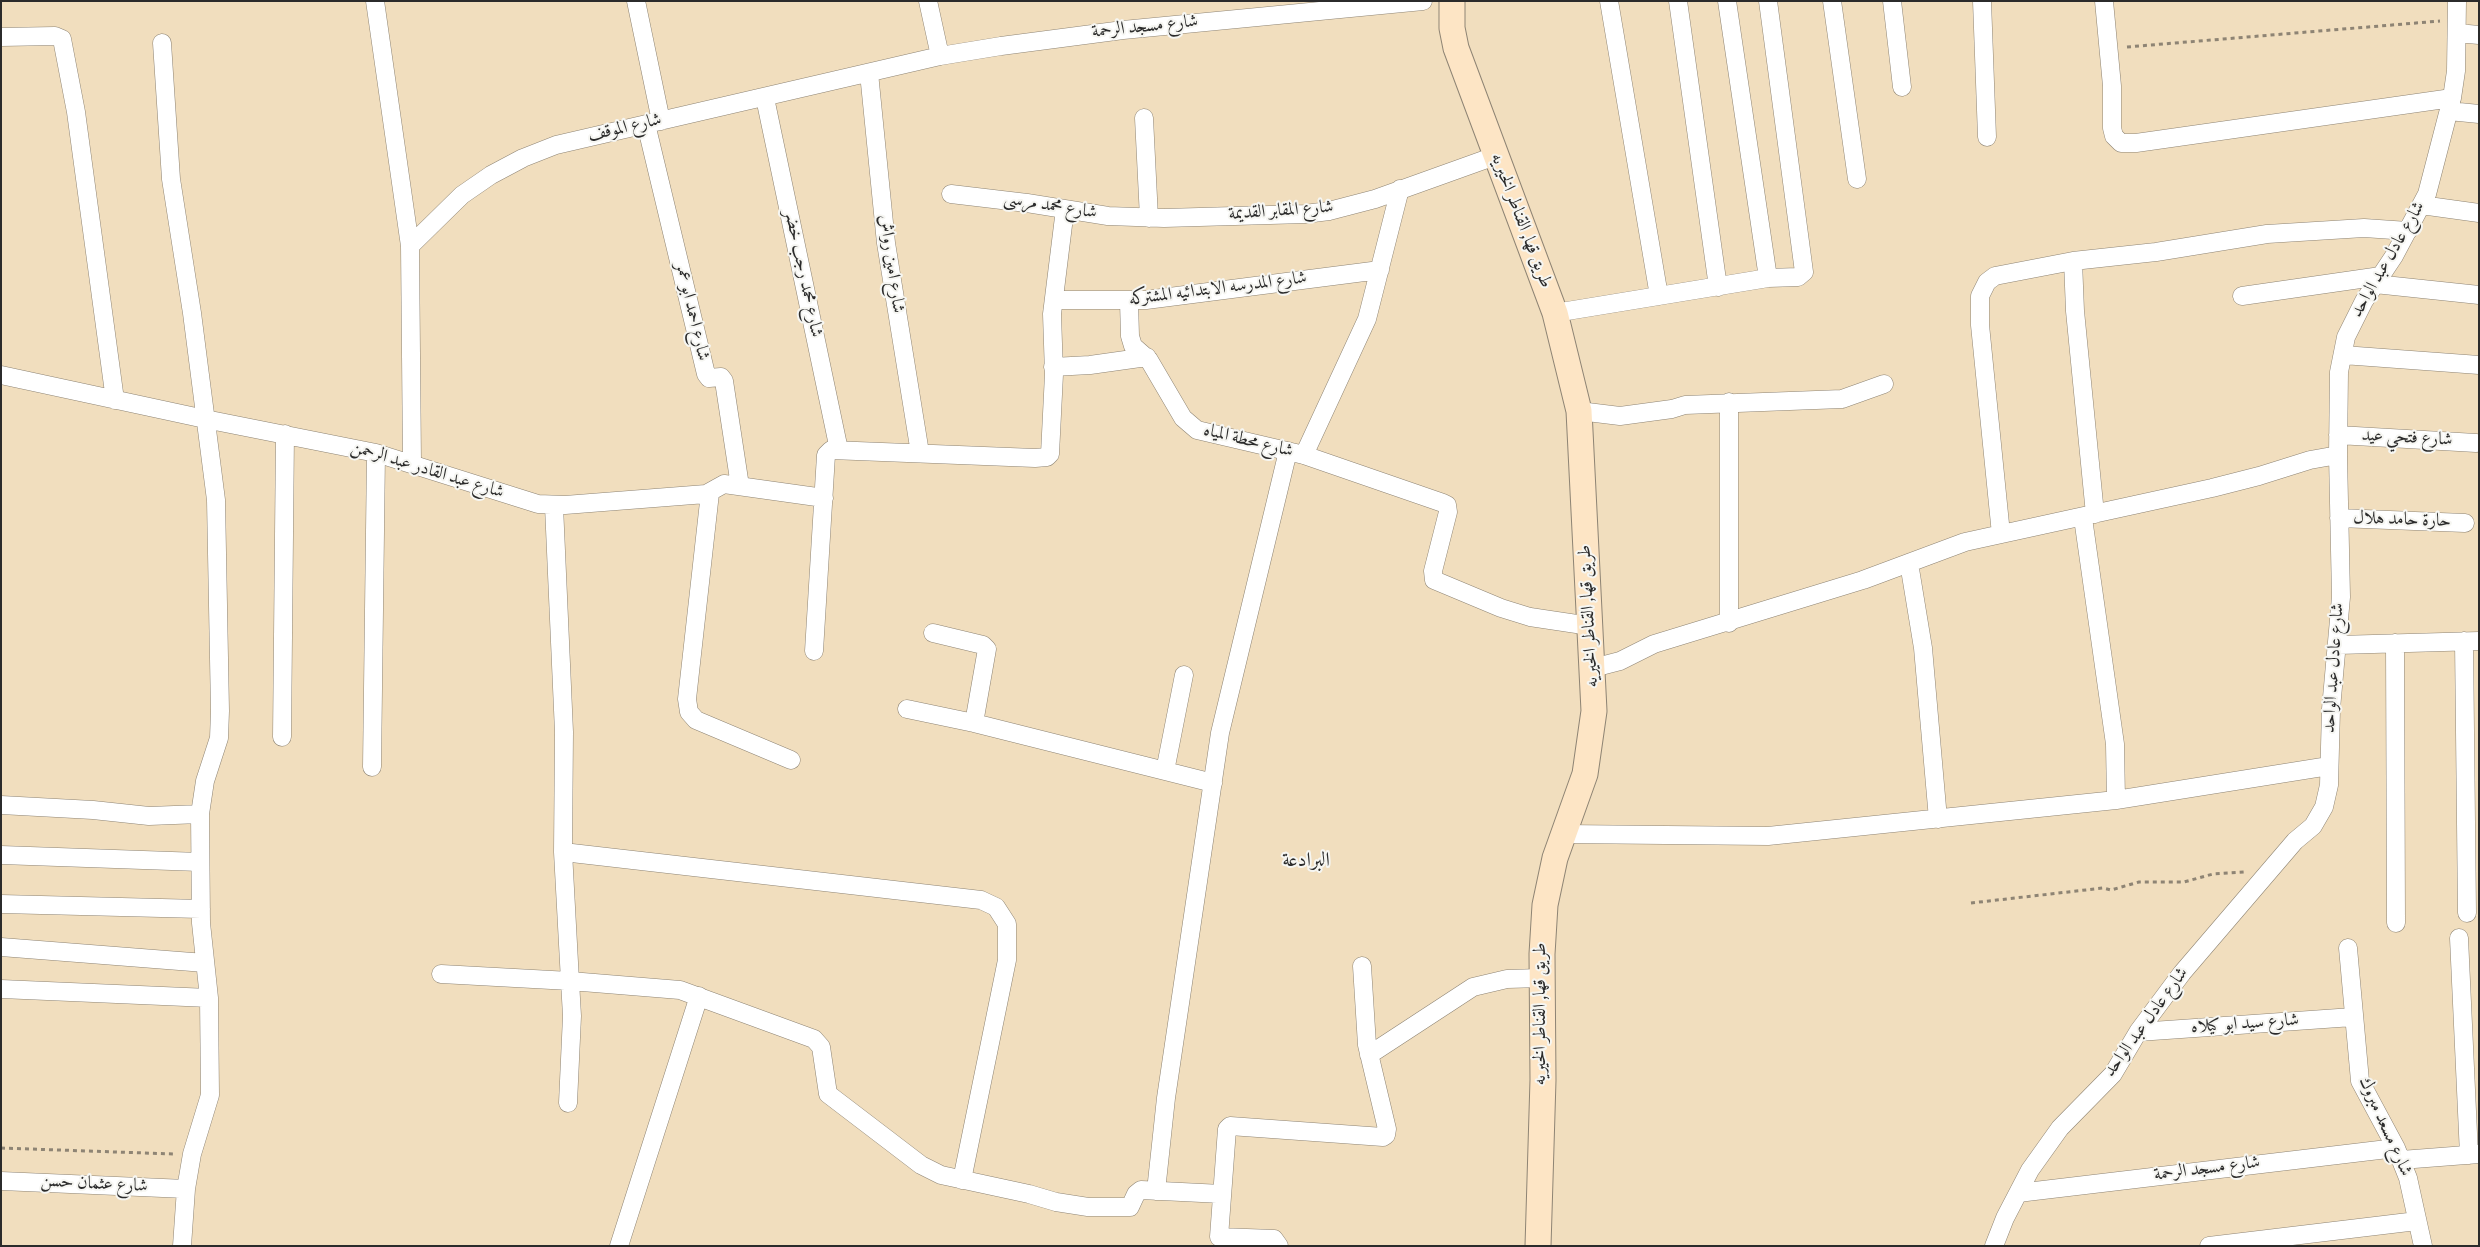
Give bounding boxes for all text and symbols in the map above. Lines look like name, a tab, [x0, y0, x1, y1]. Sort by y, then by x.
street label: شارع مسجد الرحمة	[1091, 12, 1199, 44]
street label: شارع الموقف	[586, 110, 664, 148]
street label: طريق قها, القناطر الخيريه	[1484, 150, 1556, 292]
street label: شارع محمد مرسى	[1002, 189, 1098, 225]
street label: شارع المقابر القديمة	[1228, 198, 1334, 226]
street label: شارع عادل عبد الواحد	[2347, 198, 2431, 322]
street label: شارع محمد رجب خضر	[778, 208, 826, 340]
street label: شارع امين رواش	[872, 213, 908, 315]
street label: شارع احمد ابو عمر	[669, 261, 713, 363]
street label: شارع المدرسه الابتدائيه المشتركه	[1128, 268, 1308, 312]
street label: شارع محطة المياه	[1201, 420, 1295, 464]
street label: شارع فتحي عيد	[2361, 426, 2453, 452]
street label: شارع عبد القادر عبد الرحمن	[348, 437, 506, 505]
street label: حارة حامد هلال	[2353, 508, 2451, 534]
street label: طريق قها, القناطر الخيريه	[1575, 544, 1605, 688]
street label: شارع عادل عبد الواحد	[2320, 602, 2350, 734]
district label: البرادعة	[1282, 850, 1330, 874]
street label: طريق قها, القناطر الخيريه	[1531, 943, 1553, 1085]
street label: شارع عادل عبد الواحد	[2100, 964, 2194, 1082]
street label: شارع سيد ابو كيلاه	[2190, 1010, 2300, 1040]
street label: شارع مسعد مبروك	[2352, 1074, 2416, 1180]
street label: شارع مسجد الرحمة	[2153, 1153, 2261, 1187]
street label: شارع عثمان حسن	[40, 1171, 148, 1199]

